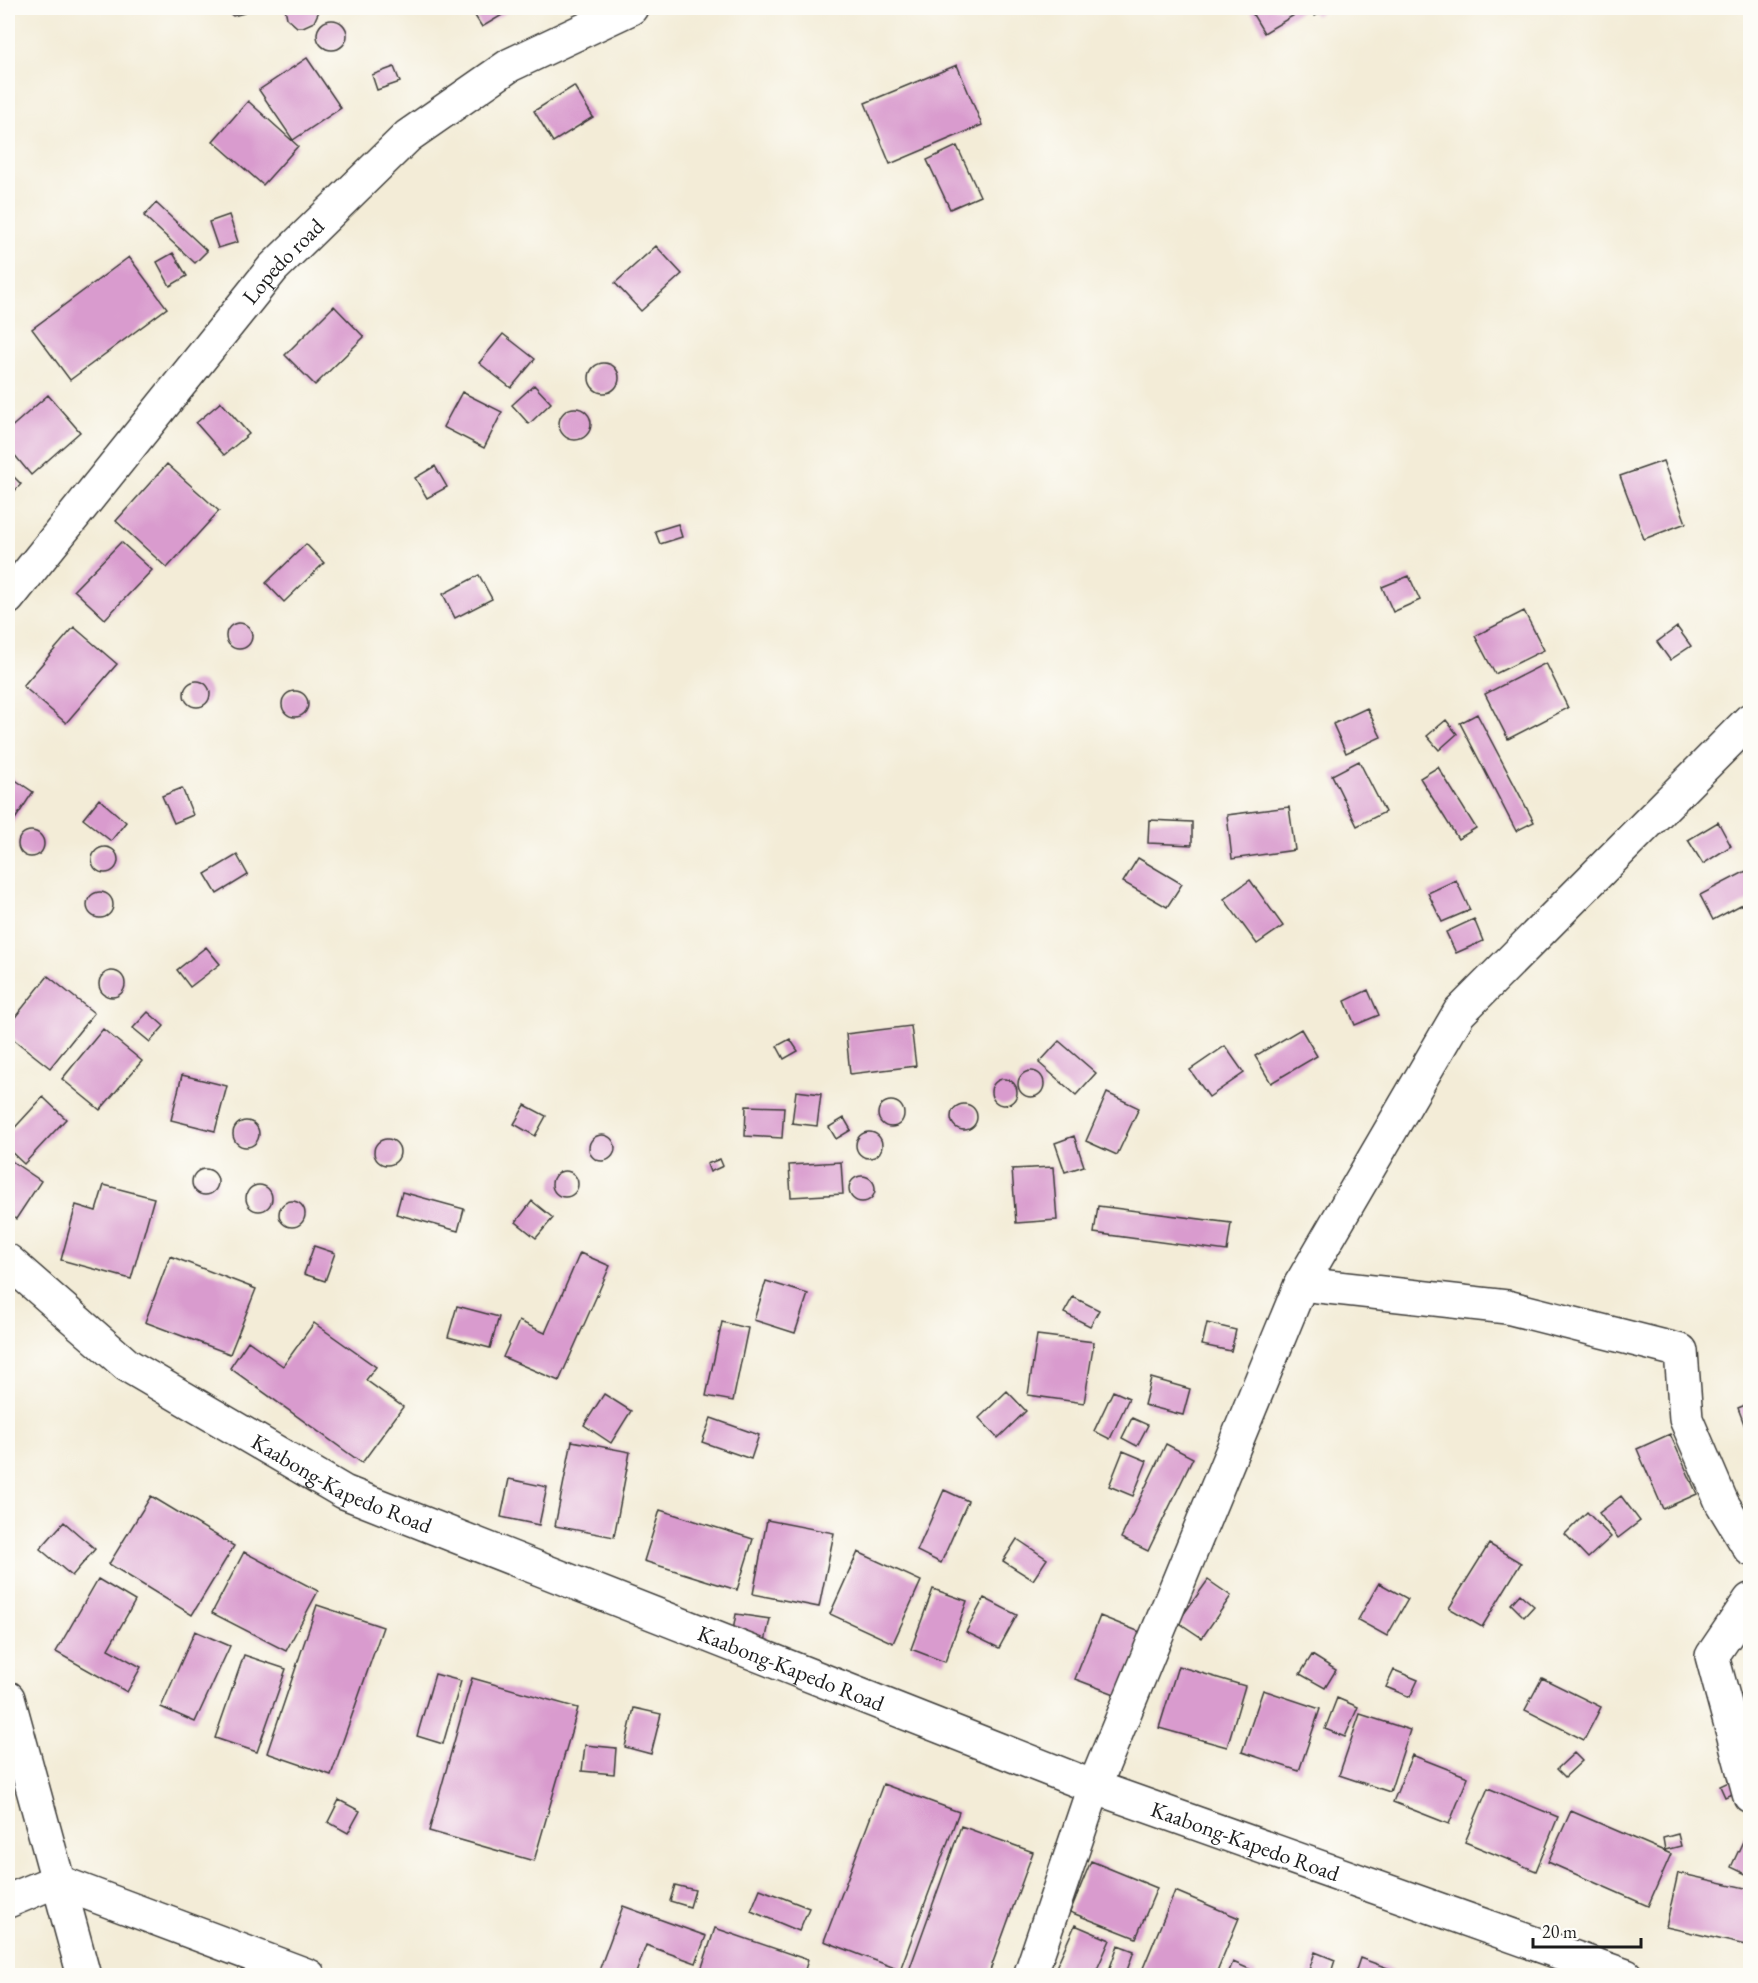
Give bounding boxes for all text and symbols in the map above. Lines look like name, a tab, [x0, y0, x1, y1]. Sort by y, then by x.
street label: Lopedo road	[235, 211, 331, 310]
street label: Kaabong-Kapedo Road	[246, 1427, 437, 1540]
street label: Kaabong-Kapedo Road	[694, 1618, 889, 1718]
street label: Kaabong-Kapedo Road	[1147, 1794, 1344, 1888]
scale bar	[1533, 1911, 1641, 1949]
text: 20 m	[1542, 1920, 1577, 1943]

